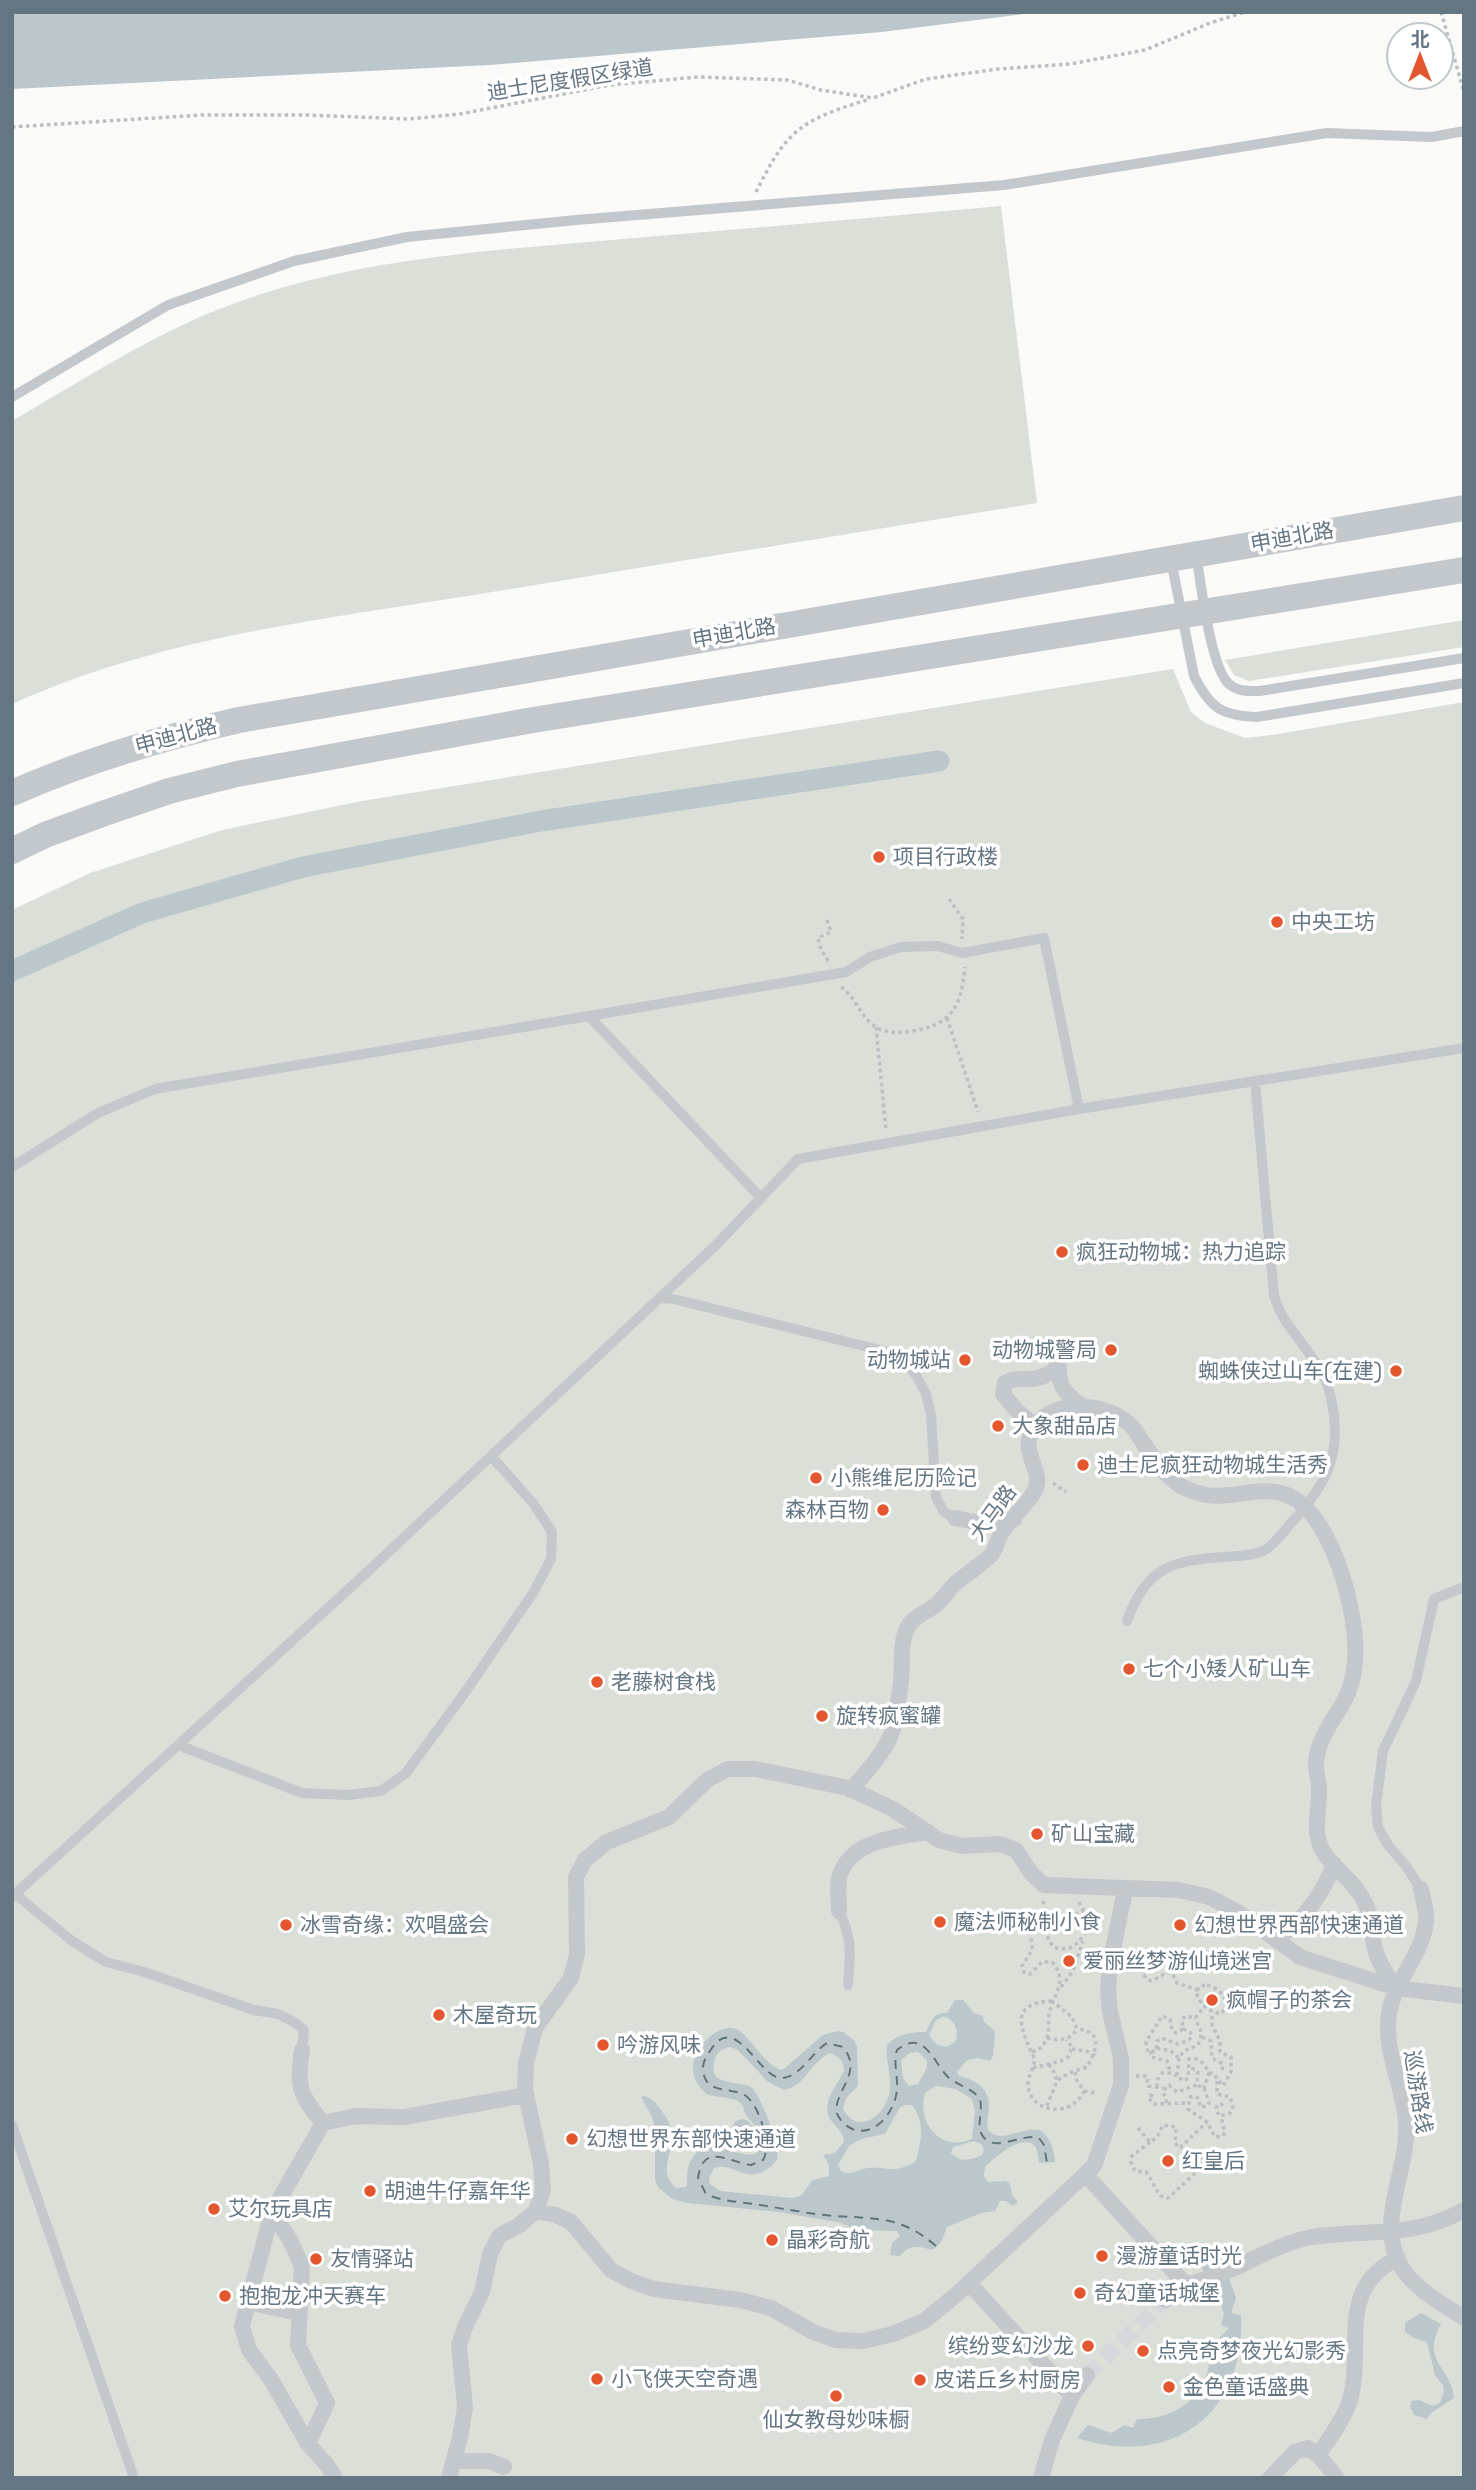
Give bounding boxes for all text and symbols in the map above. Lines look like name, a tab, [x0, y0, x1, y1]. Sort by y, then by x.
north arrow	[1385, 21, 1455, 91]
text: 北	[1410, 27, 1430, 52]
street label: 迪士尼度假区绿道	[485, 53, 655, 106]
street label: 申迪北路	[1248, 516, 1336, 557]
street label: 申迪北路	[690, 612, 778, 653]
street label: 申迪北路	[132, 712, 220, 759]
place label: 项目行政楼	[893, 843, 998, 870]
marker: 项目行政楼	[871, 849, 887, 865]
place label: 中央工坊	[1291, 908, 1375, 935]
marker: 中央工坊	[1269, 914, 1285, 930]
place label: 疯狂动物城：热力追踪	[1076, 1238, 1286, 1265]
marker: 疯狂动物城：热力追踪	[1054, 1244, 1070, 1260]
place label: 动物城警局	[992, 1336, 1097, 1363]
marker: 动物城警局	[1103, 1342, 1119, 1358]
place label: 动物城站	[867, 1346, 951, 1373]
marker: 动物城站	[957, 1352, 973, 1368]
place label: 蜘蛛侠过山车(在建)	[1198, 1357, 1382, 1384]
marker: 蜘蛛侠过山车(在建)	[1388, 1363, 1404, 1379]
place label: 大象甜品店	[1012, 1412, 1117, 1439]
marker: 大象甜品店	[990, 1418, 1006, 1434]
place label: 迪士尼疯狂动物城生活秀	[1097, 1451, 1328, 1478]
marker: 迪士尼疯狂动物城生活秀	[1075, 1457, 1091, 1473]
place label: 小熊维尼历险记	[830, 1464, 977, 1491]
marker: 小熊维尼历险记	[808, 1470, 824, 1486]
street label: 大马路	[963, 1479, 1022, 1546]
place label: 森林百物	[785, 1496, 869, 1523]
marker: 森林百物	[875, 1502, 891, 1518]
place label: 七个小矮人矿山车	[1143, 1655, 1311, 1682]
marker: 七个小矮人矿山车	[1121, 1661, 1137, 1677]
place label: 老藤树食栈	[611, 1668, 716, 1695]
marker: 老藤树食栈	[589, 1674, 605, 1690]
place label: 旋转疯蜜罐	[836, 1702, 941, 1729]
marker: 旋转疯蜜罐	[814, 1708, 830, 1724]
place label: 矿山宝藏	[1051, 1820, 1135, 1847]
marker: 矿山宝藏	[1029, 1826, 1045, 1842]
place label: 魔法师秘制小食	[954, 1908, 1101, 1935]
place label: 冰雪奇缘：欢唱盛会	[300, 1911, 489, 1938]
place label: 幻想世界西部快速通道	[1194, 1911, 1404, 1938]
marker: 魔法师秘制小食	[932, 1914, 948, 1930]
marker: 冰雪奇缘：欢唱盛会	[278, 1917, 294, 1933]
marker: 幻想世界西部快速通道	[1172, 1917, 1188, 1933]
place label: 爱丽丝梦游仙境迷宫	[1083, 1947, 1272, 1974]
marker: 爱丽丝梦游仙境迷宫	[1061, 1953, 1077, 1969]
place label: 疯帽子的茶会	[1226, 1986, 1352, 2013]
marker: 疯帽子的茶会	[1204, 1992, 1220, 2008]
place label: 木屋奇玩	[453, 2001, 537, 2028]
marker: 木屋奇玩	[431, 2007, 447, 2023]
place label: 吟游风味	[617, 2031, 701, 2058]
marker: 吟游风味	[595, 2037, 611, 2053]
street label: 巡游路线	[1399, 2048, 1438, 2136]
place label: 幻想世界东部快速通道	[586, 2125, 796, 2152]
marker: 幻想世界东部快速通道	[564, 2131, 580, 2147]
place label: 红皇后	[1182, 2147, 1245, 2174]
marker: 红皇后	[1160, 2153, 1176, 2169]
place label: 胡迪牛仔嘉年华	[384, 2177, 531, 2204]
marker: 胡迪牛仔嘉年华	[362, 2183, 378, 2199]
place label: 艾尔玩具店	[228, 2195, 333, 2222]
marker: 艾尔玩具店	[206, 2201, 222, 2217]
place label: 晶彩奇航	[786, 2226, 870, 2253]
marker: 晶彩奇航	[764, 2232, 780, 2248]
place label: 漫游童话时光	[1116, 2242, 1242, 2269]
place label: 友情驿站	[330, 2245, 414, 2272]
marker: 漫游童话时光	[1094, 2248, 1110, 2264]
marker: 友情驿站	[308, 2251, 324, 2267]
place label: 奇幻童话城堡	[1094, 2279, 1220, 2306]
place label: 抱抱龙冲天赛车	[239, 2282, 386, 2309]
marker: 奇幻童话城堡	[1072, 2285, 1088, 2301]
marker: 抱抱龙冲天赛车	[217, 2288, 233, 2304]
place label: 缤纷变幻沙龙	[948, 2332, 1074, 2359]
place label: 点亮奇梦夜光幻影秀	[1157, 2337, 1346, 2364]
marker: 缤纷变幻沙龙	[1080, 2338, 1096, 2354]
marker: 点亮奇梦夜光幻影秀	[1135, 2343, 1151, 2359]
place label: 小飞侠天空奇遇	[611, 2365, 758, 2392]
place label: 皮诺丘乡村厨房	[934, 2366, 1081, 2393]
marker: 小飞侠天空奇遇	[589, 2371, 605, 2387]
marker: 皮诺丘乡村厨房	[912, 2372, 928, 2388]
place label: 金色童话盛典	[1183, 2373, 1309, 2400]
marker: 金色童话盛典	[1161, 2379, 1177, 2395]
marker: 仙女教母妙味橱	[828, 2388, 844, 2404]
place label: 仙女教母妙味橱	[763, 2406, 910, 2433]

